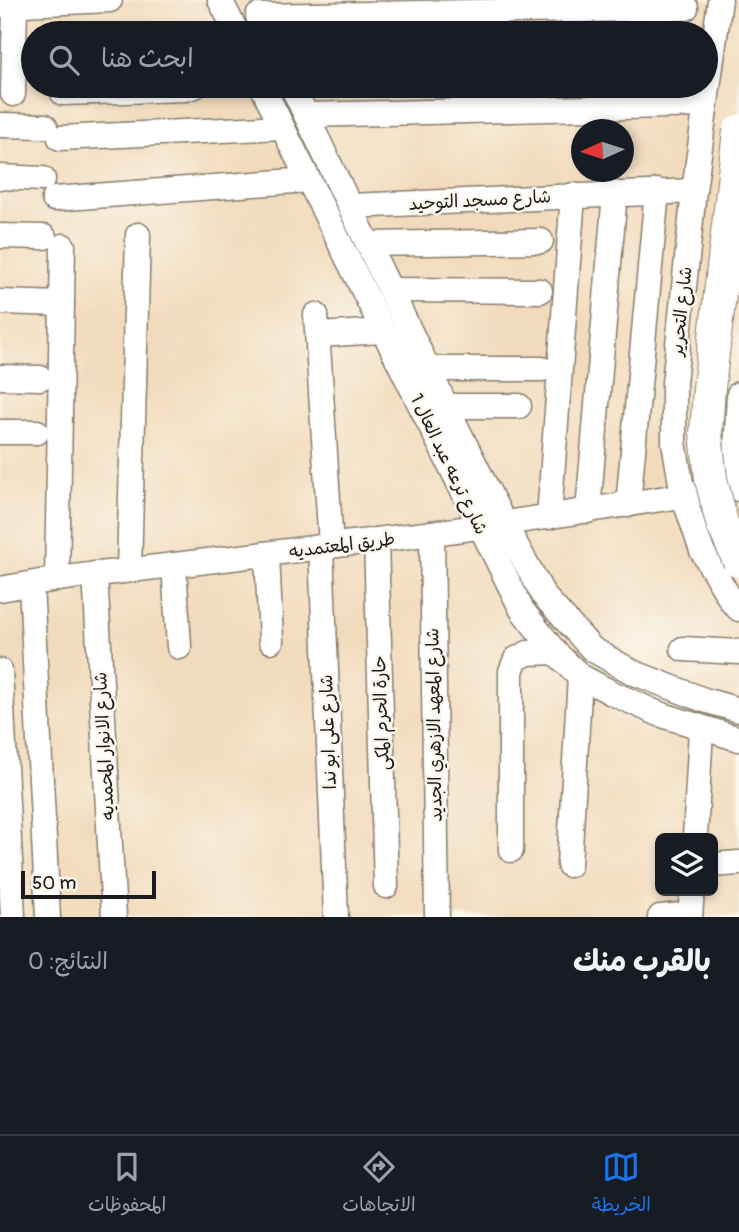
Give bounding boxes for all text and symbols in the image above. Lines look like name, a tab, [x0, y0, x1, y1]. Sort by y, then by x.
search box	[21, 21, 718, 98]
icon: search	[45, 41, 83, 79]
text: ابحث هنا	[101, 43, 194, 75]
north arrow	[571, 119, 634, 182]
street label: شارع مسجد التوحيد	[408, 185, 552, 216]
street label: شارع التحرير	[665, 265, 698, 359]
street label: شارع ترعه عبد العال 1	[404, 390, 493, 538]
street label: طريق المعتمديه	[288, 528, 396, 563]
street label: شارع المعهد الازهري الجديد	[421, 628, 449, 822]
street label: حارة الحرم المكى	[368, 655, 397, 771]
street label: شارع الانوار المحمديه	[89, 671, 120, 821]
street label: شارع على ابو ندا	[315, 674, 342, 790]
map controls	[655, 833, 718, 896]
button: layers	[655, 833, 718, 896]
scale bar	[21, 868, 156, 900]
text: 50 m	[32, 871, 76, 895]
text: بالقرب منك	[573, 943, 711, 980]
text: النتائج: 0	[28, 947, 108, 976]
tab: المحفوظات	[88, 1148, 166, 1221]
tab: الاتجاهات	[342, 1148, 416, 1221]
tab: الخريطة	[592, 1148, 651, 1221]

